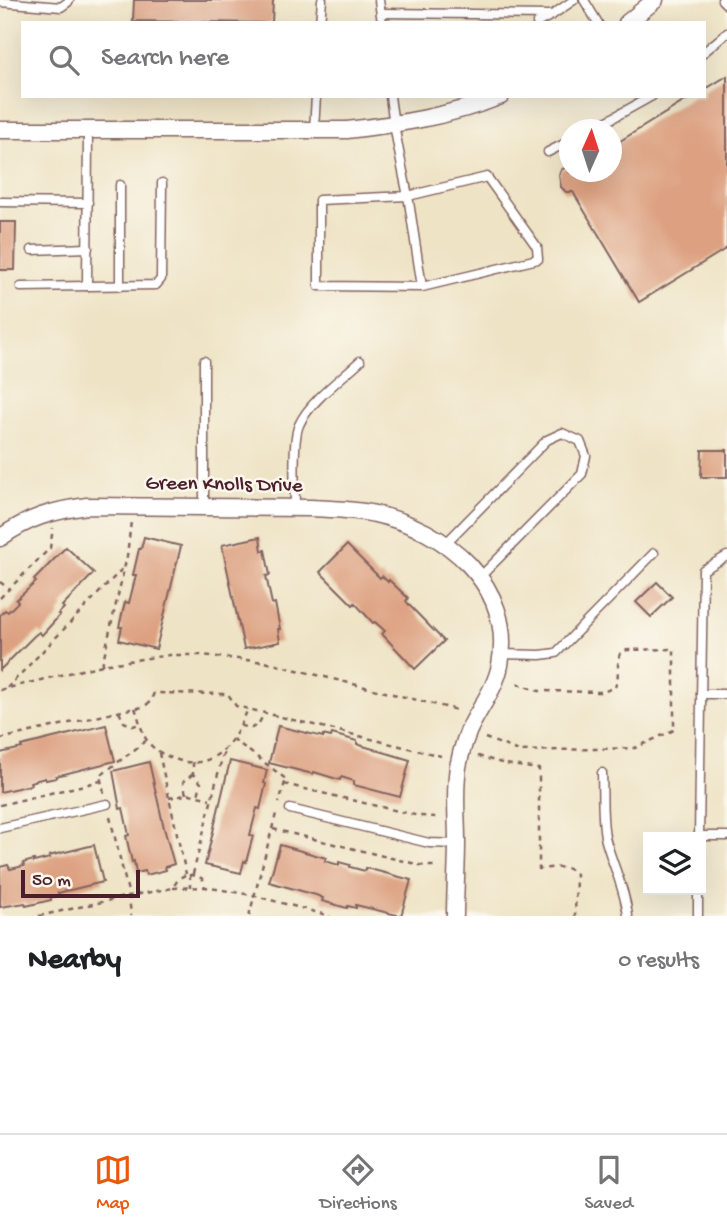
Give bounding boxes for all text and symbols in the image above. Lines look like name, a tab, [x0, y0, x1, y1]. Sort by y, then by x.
search box	[21, 21, 706, 98]
icon: search	[45, 41, 83, 79]
text: Search here	[101, 44, 229, 75]
north arrow	[559, 119, 622, 182]
street label: Green Knolls Drive	[145, 472, 304, 500]
map controls	[643, 832, 706, 895]
button: layers	[643, 832, 706, 895]
scale bar	[21, 867, 140, 899]
text: 50 m	[32, 870, 71, 893]
text: Nearby	[28, 944, 121, 979]
text: 0 results	[618, 948, 699, 975]
tab: Map	[94, 1151, 132, 1216]
tab: Directions	[320, 1151, 397, 1216]
tab: Saved	[584, 1151, 633, 1216]

